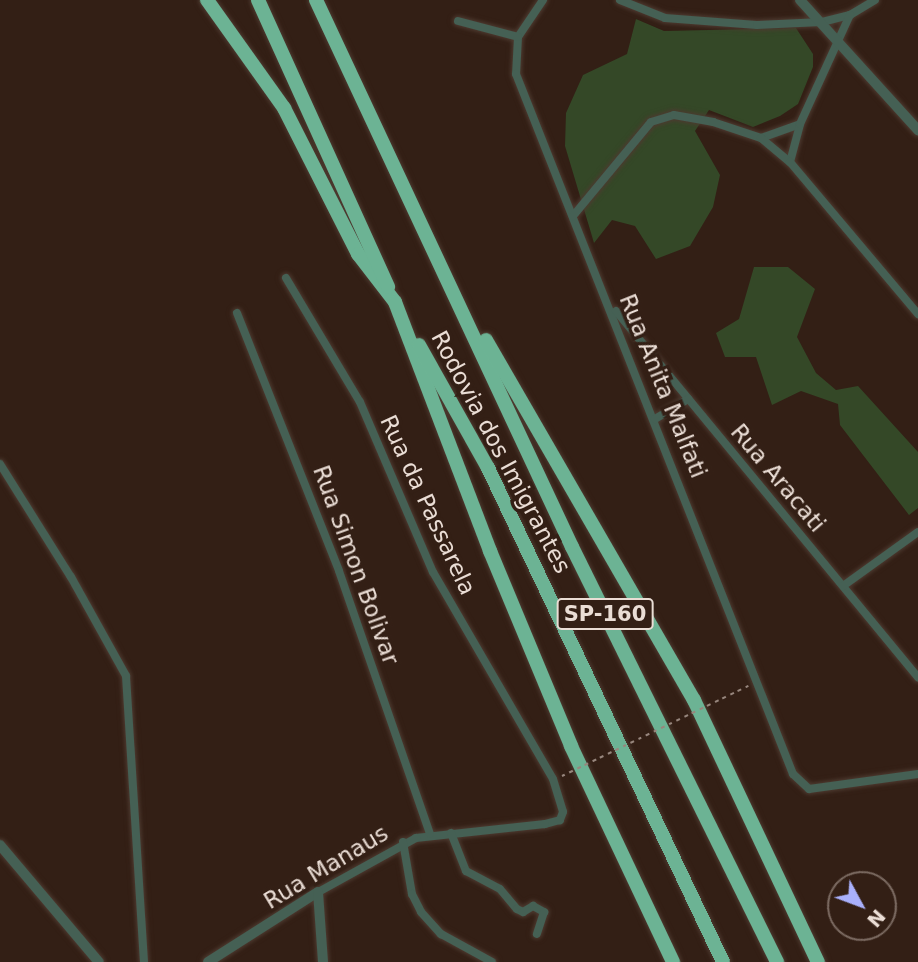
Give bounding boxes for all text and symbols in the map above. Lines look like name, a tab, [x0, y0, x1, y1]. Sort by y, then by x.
street label: Rua Anita Malfati	[613, 290, 713, 482]
street label: Rodovia dos Imigrantes	[425, 326, 577, 578]
street label: Rua da Passarela	[374, 411, 482, 599]
street label: Rua Aracati	[725, 418, 831, 538]
street label: Rua Simon Bolivar	[307, 462, 405, 668]
road number: SP-160	[556, 596, 654, 632]
street label: Rua Manaus	[259, 819, 393, 915]
north arrow	[827, 871, 897, 941]
text: N	[863, 905, 890, 932]

